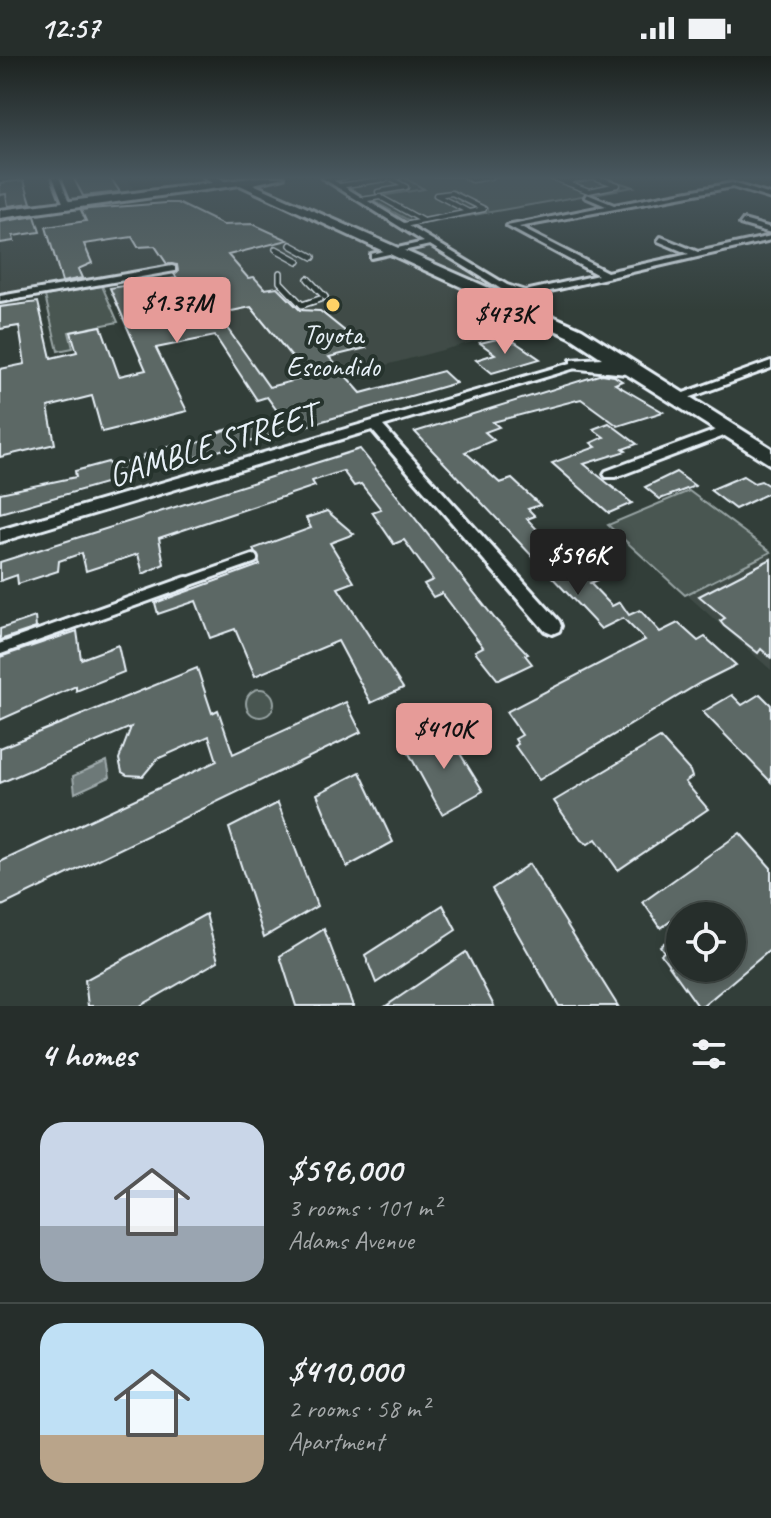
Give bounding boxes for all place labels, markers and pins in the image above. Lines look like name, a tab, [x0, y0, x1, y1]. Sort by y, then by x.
pin: $1.37M	[112, 277, 242, 345]
pin: $473K	[449, 288, 561, 356]
marker: Toyota Escondido	[324, 296, 342, 314]
place label: Toyota Escondido	[286, 317, 382, 384]
pin: $596K	[522, 529, 634, 597]
pin: $410K	[388, 703, 500, 771]

